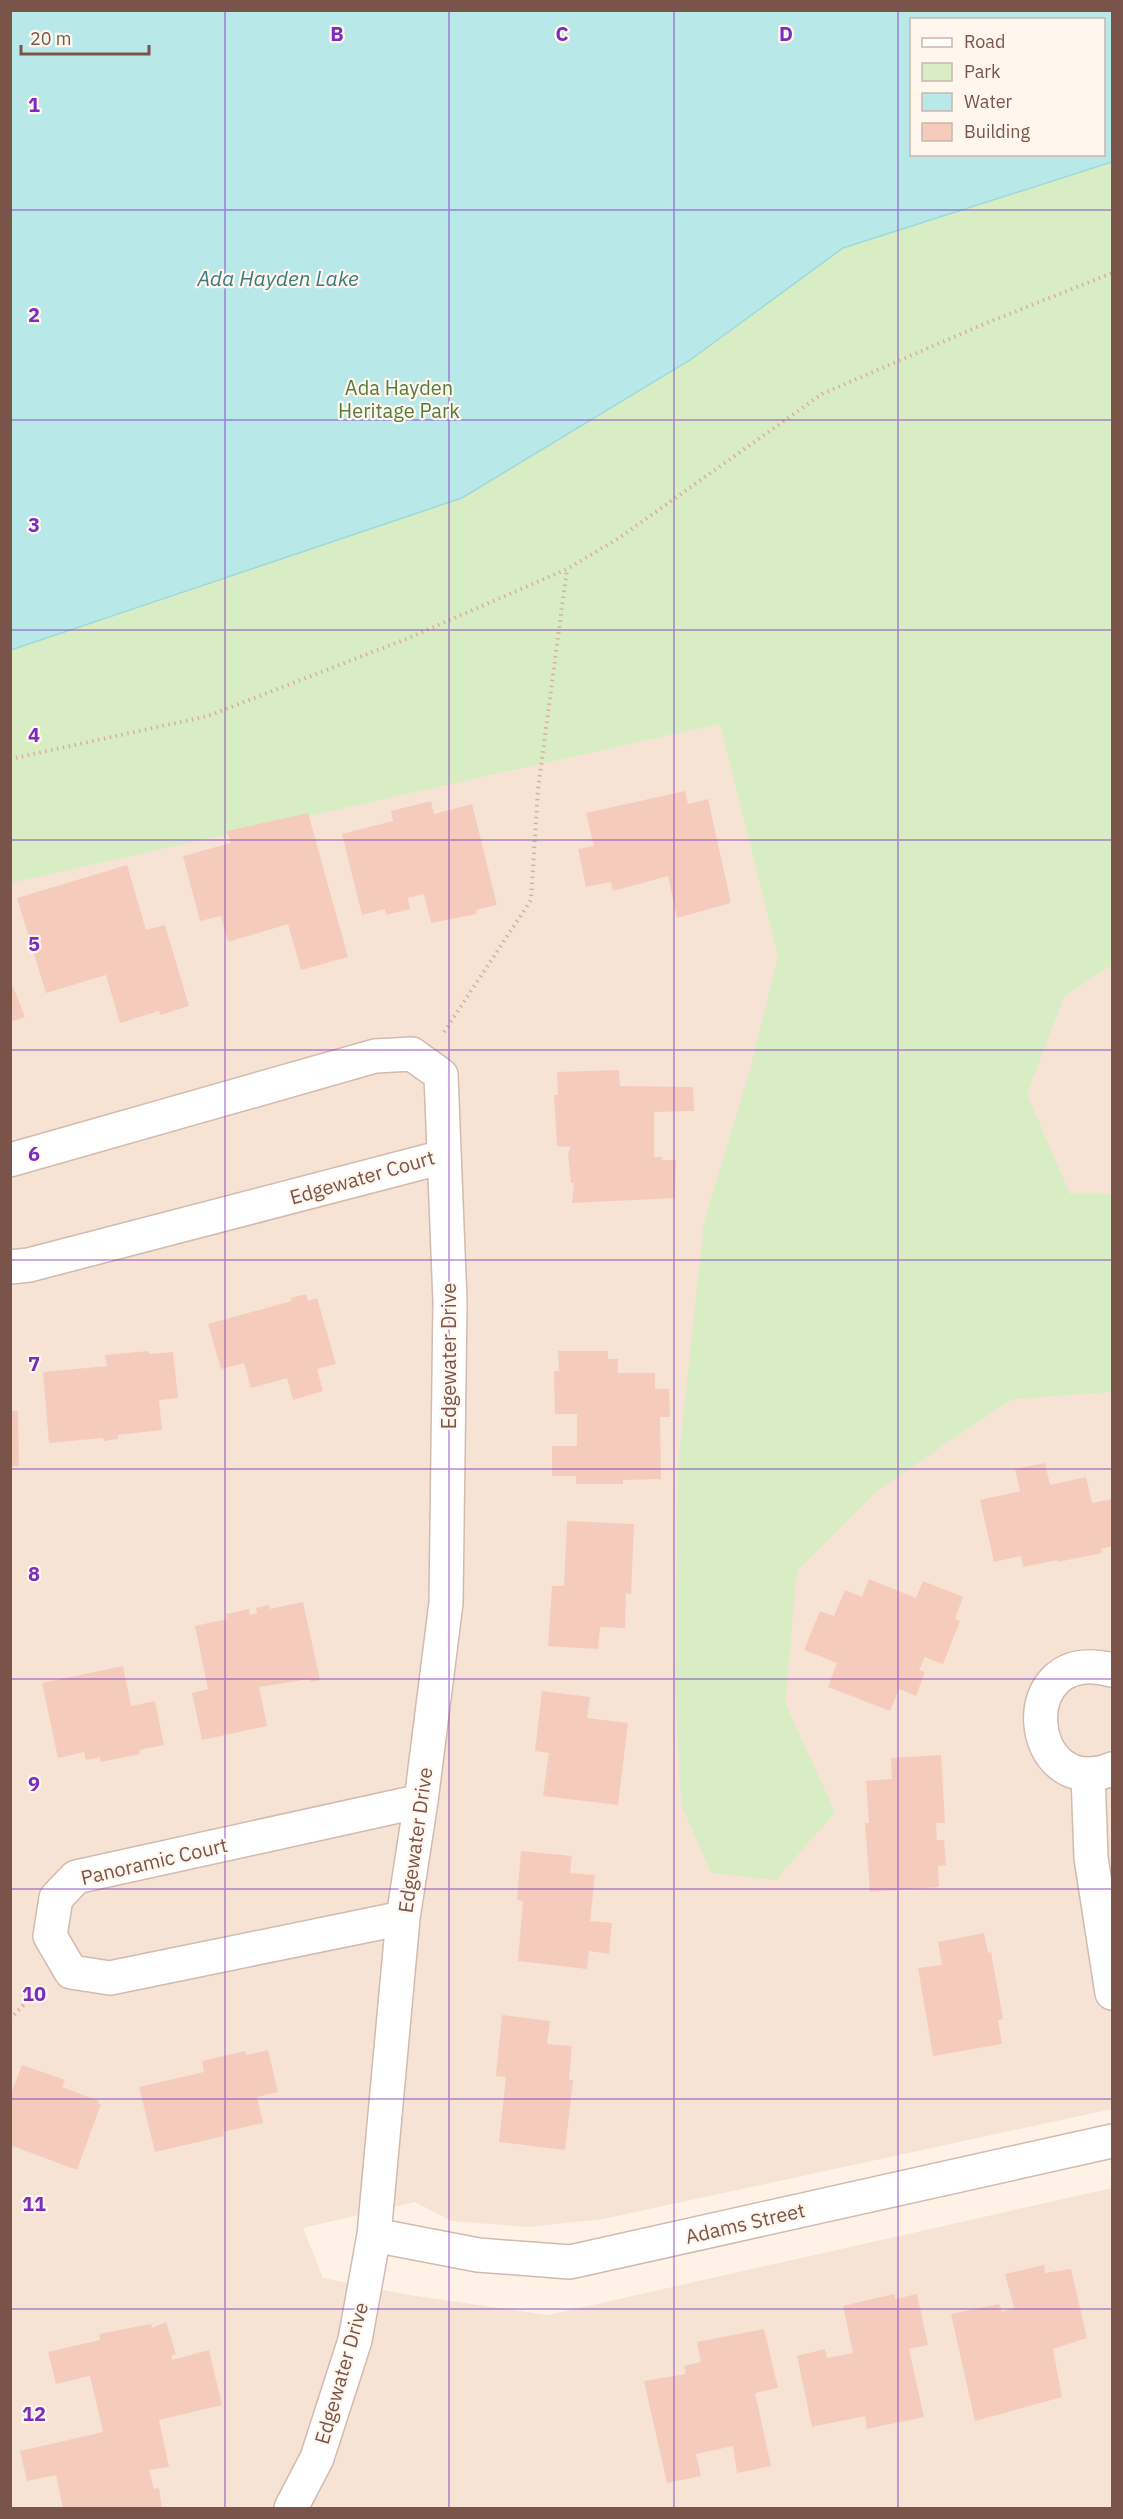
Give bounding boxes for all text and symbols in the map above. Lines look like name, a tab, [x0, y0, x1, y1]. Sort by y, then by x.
scale bar	[21, 18, 148, 56]
legend	[910, 18, 1105, 156]
text: B	[330, 20, 344, 47]
text: C	[555, 20, 569, 47]
text: D	[779, 20, 793, 47]
text: 20 m	[30, 27, 72, 50]
text: Road	[964, 30, 1005, 53]
text: Park	[964, 60, 1001, 83]
text: Water	[964, 90, 1013, 113]
text: 1	[28, 91, 40, 118]
text: Building	[964, 120, 1031, 143]
water label: Ada Hayden Lake	[196, 264, 359, 292]
text: 2	[28, 301, 40, 328]
park label: Ada Hayden Heritage Park	[338, 374, 460, 424]
text: 3	[28, 511, 40, 538]
text: 4	[28, 721, 40, 748]
text: 5	[28, 930, 40, 957]
text: 6	[28, 1140, 40, 1167]
street label: Edgewater Court	[286, 1143, 438, 1211]
street label: Edgewater Drive	[435, 1283, 462, 1429]
text: 7	[28, 1350, 40, 1377]
text: 8	[28, 1560, 40, 1587]
street label: Edgewater Drive	[391, 1765, 439, 1914]
text: 9	[28, 1770, 40, 1797]
street label: Panoramic Court	[78, 1831, 230, 1891]
text: 10	[22, 1980, 46, 2007]
text: 11	[22, 2190, 46, 2217]
street label: Adams Street	[683, 2196, 807, 2250]
street label: Edgewater Drive	[308, 2299, 374, 2447]
text: 12	[22, 2400, 46, 2427]

